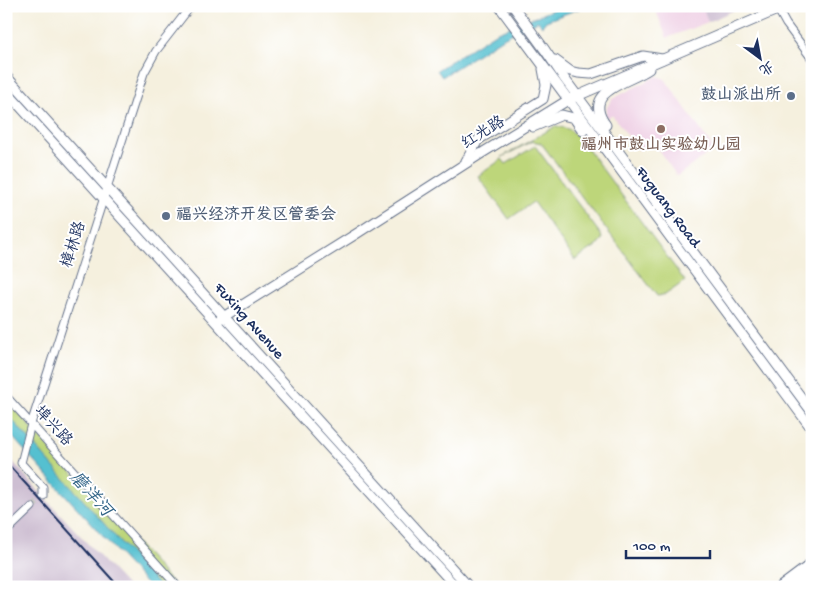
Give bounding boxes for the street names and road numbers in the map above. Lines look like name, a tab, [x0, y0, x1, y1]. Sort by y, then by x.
street label: 红光路	[458, 112, 509, 155]
street label: Fuguang Road	[630, 163, 705, 254]
street label: 樟林路	[57, 219, 91, 271]
street label: Fuxing Avenue	[208, 279, 288, 365]
street label: 埠兴路	[29, 401, 77, 451]

